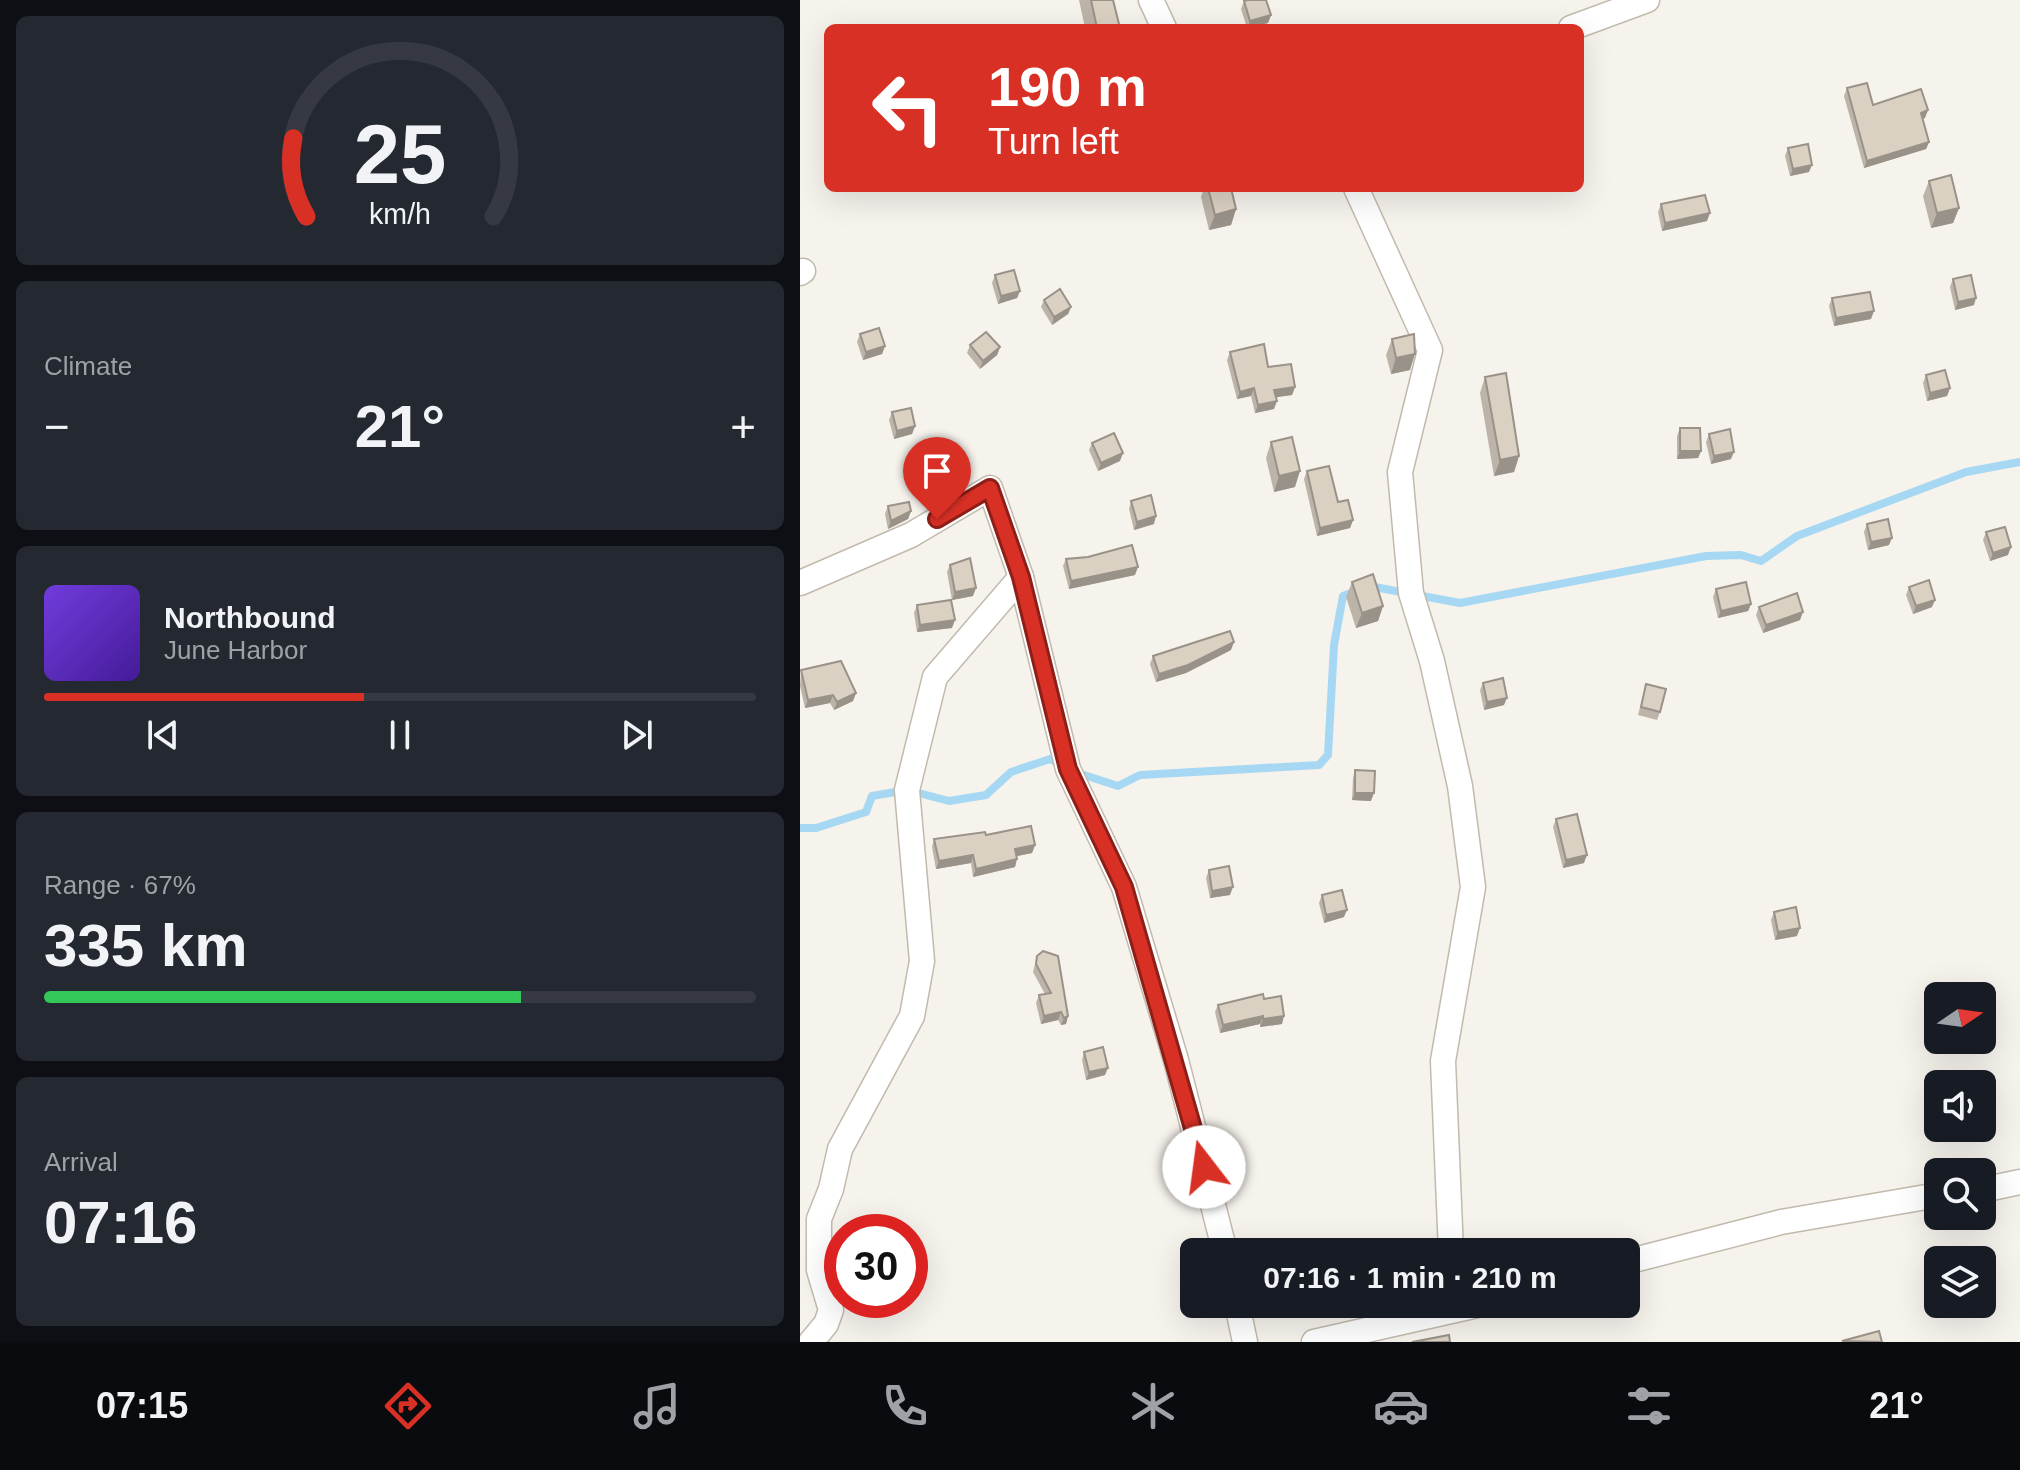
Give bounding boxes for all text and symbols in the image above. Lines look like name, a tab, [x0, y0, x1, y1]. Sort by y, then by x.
text: 190 m	[988, 55, 1147, 118]
icon: left	[856, 56, 960, 160]
text: 25	[354, 107, 446, 200]
text: Turn left	[988, 121, 1119, 162]
text: km/h	[369, 198, 431, 230]
text: Climate	[44, 351, 132, 381]
text: 21°	[355, 393, 445, 460]
text: −	[44, 402, 70, 451]
text: +	[730, 402, 756, 451]
pin	[903, 437, 971, 519]
icon: arrive	[915, 449, 959, 493]
text: Northbound	[164, 601, 336, 634]
text: June Harbor	[164, 635, 307, 665]
icon: previous	[141, 713, 185, 757]
icon: pause	[378, 713, 422, 757]
icon: next	[615, 713, 659, 757]
text: Range · 67%	[44, 870, 196, 900]
text: 335 km	[44, 912, 248, 979]
north arrow	[1924, 982, 1996, 1054]
map controls	[1924, 982, 1996, 1318]
button: sound	[1924, 1070, 1996, 1142]
position arrow	[1162, 1125, 1246, 1209]
text: Arrival	[44, 1147, 118, 1177]
button: search	[1924, 1158, 1996, 1230]
text: 07:16	[44, 1189, 197, 1256]
speed limit sign: 30	[824, 1214, 928, 1318]
button: layers	[1924, 1246, 1996, 1318]
text: 07:16 · 1 min · 210 m	[1263, 1261, 1557, 1294]
icon: directions	[380, 1378, 436, 1434]
icon: music	[629, 1378, 685, 1434]
icon: phone	[877, 1378, 933, 1434]
icon: climate	[1125, 1378, 1181, 1434]
icon: car	[1373, 1378, 1429, 1434]
icon: filters	[1621, 1378, 1677, 1434]
text: 07:15	[96, 1385, 188, 1426]
text: 21°	[1869, 1385, 1924, 1426]

